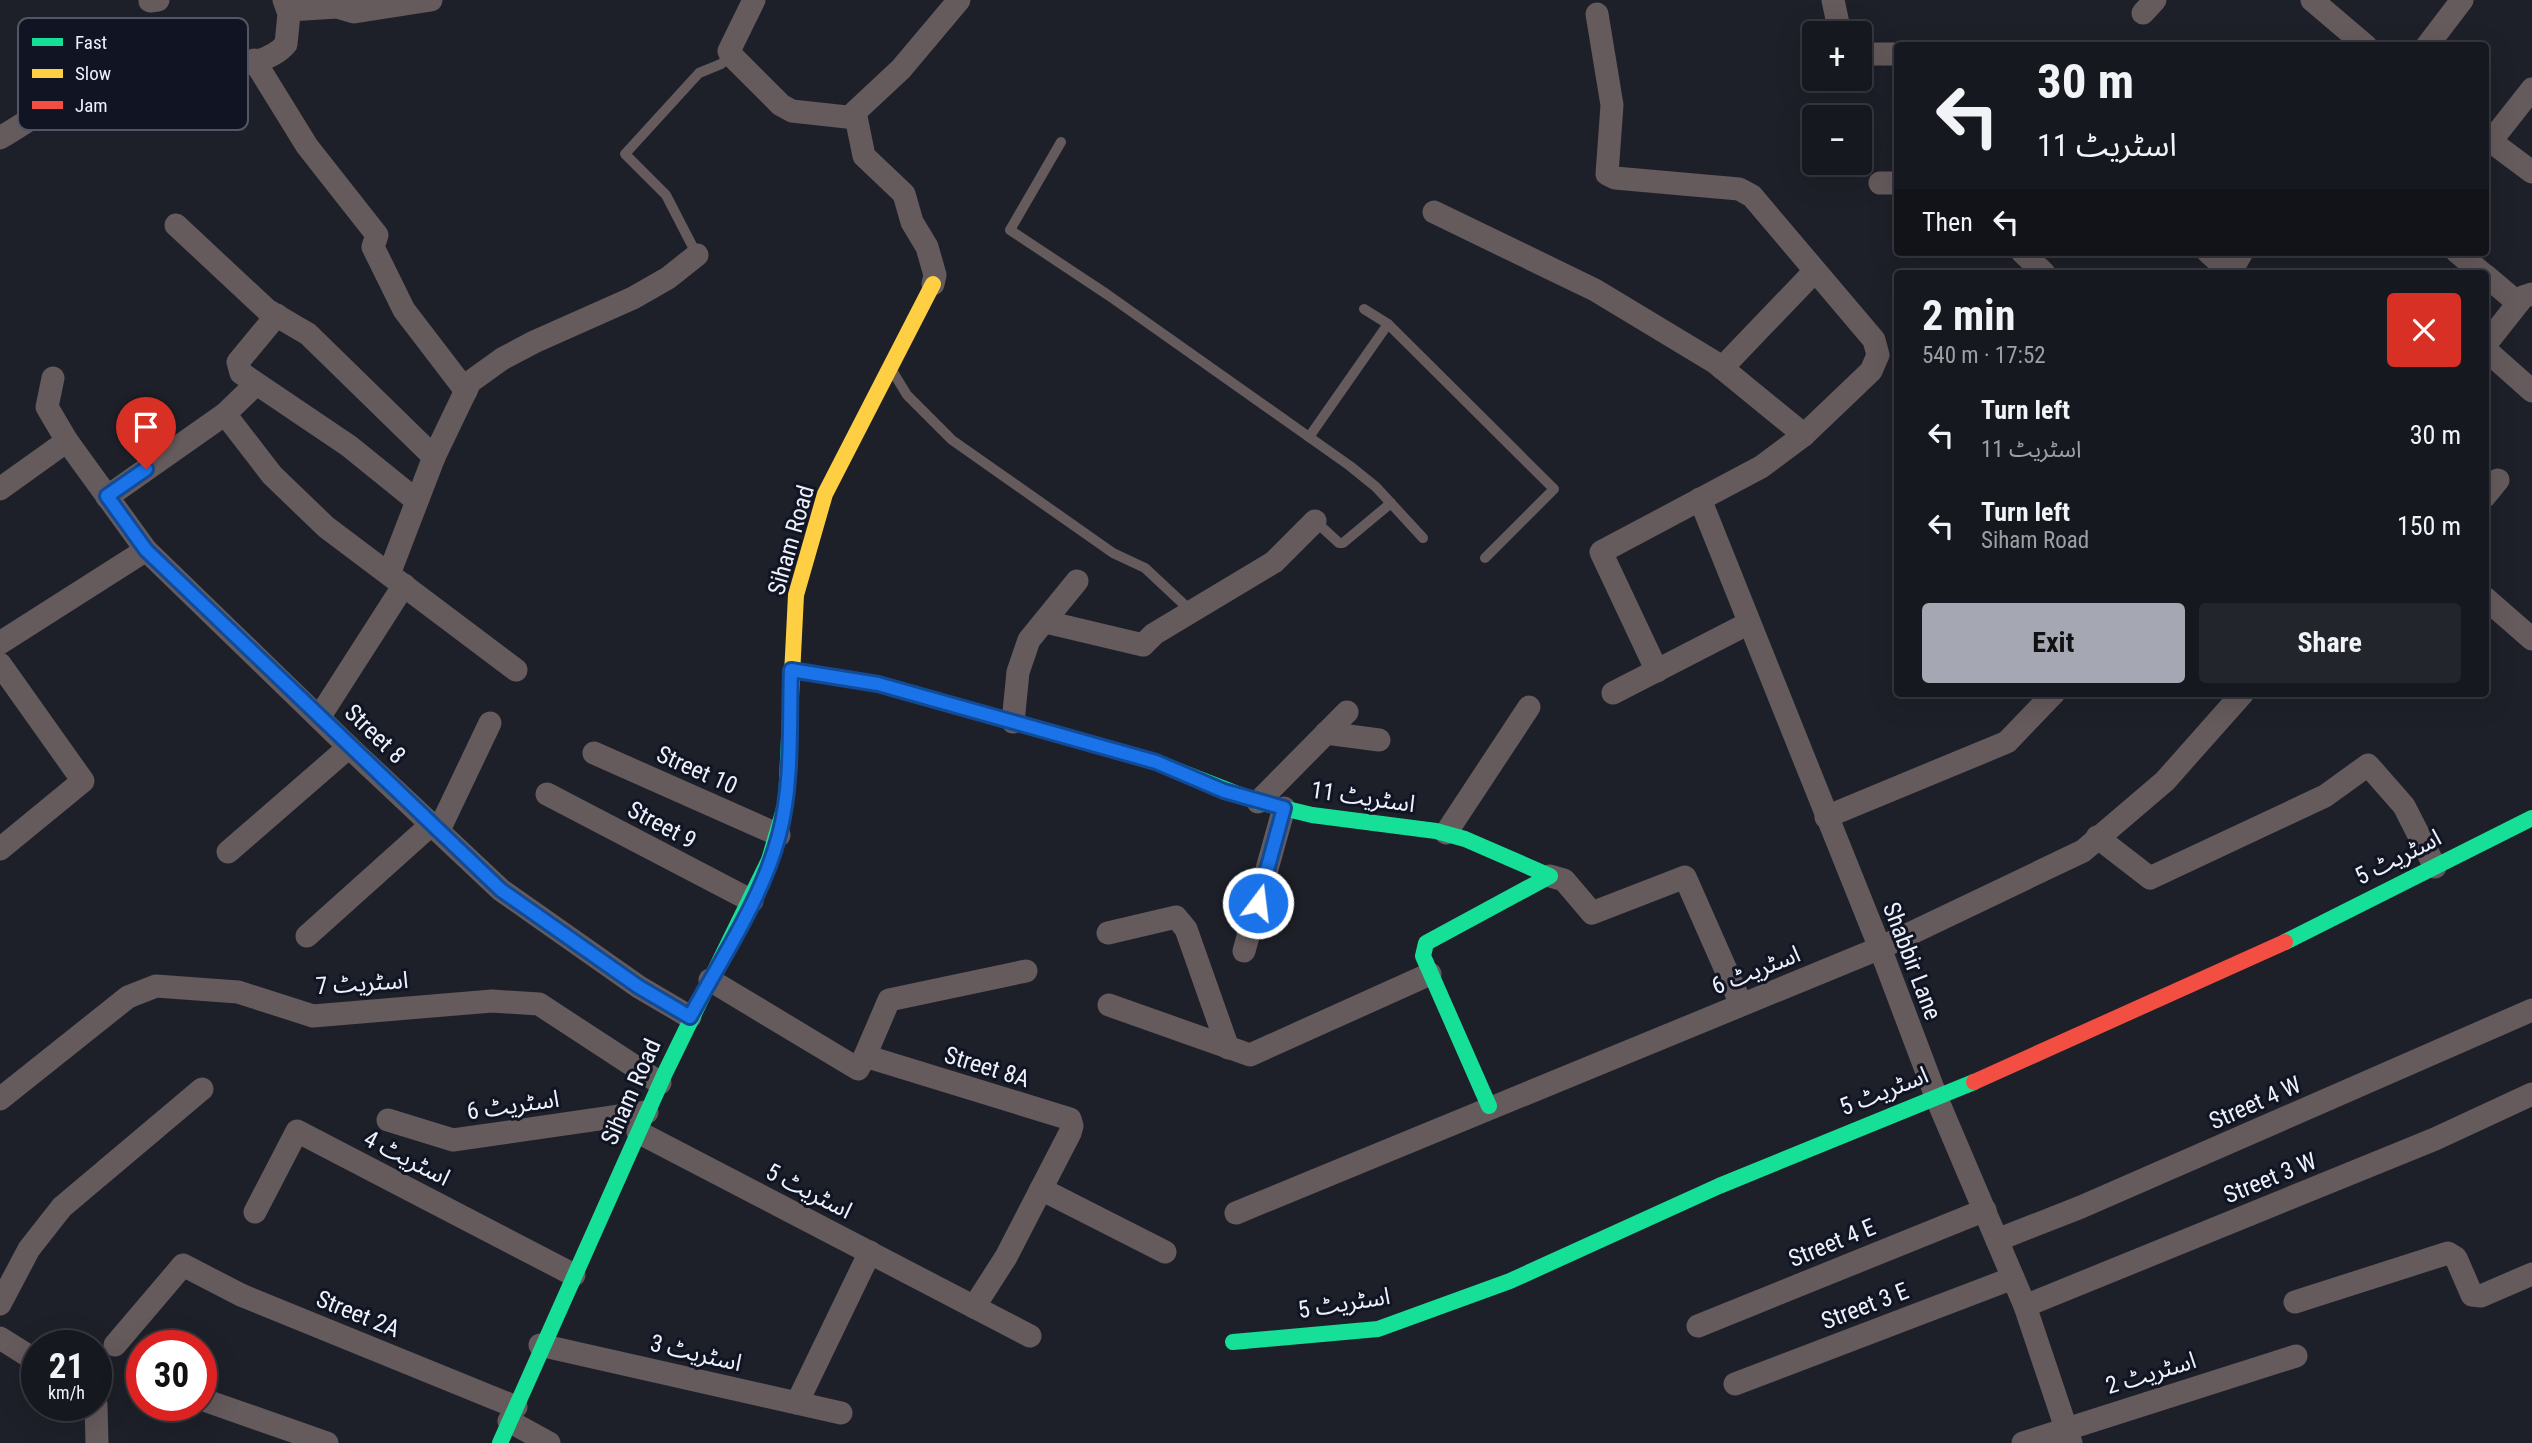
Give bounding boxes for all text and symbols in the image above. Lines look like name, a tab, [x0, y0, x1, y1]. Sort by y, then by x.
legend	[18, 18, 248, 130]
map controls	[1802, 21, 1872, 175]
button: +	[1802, 21, 1872, 91]
text: Fast	[75, 31, 107, 54]
text: 30 m	[2037, 53, 2134, 110]
text: Slow	[75, 62, 111, 85]
icon: left	[1922, 70, 2013, 161]
text: Jam	[75, 94, 108, 117]
button: −	[1802, 105, 1872, 175]
text: اسٹریٹ 11	[2037, 126, 2177, 164]
icon: left	[1987, 203, 2025, 241]
text: Then	[1922, 207, 1973, 237]
text: 2 min	[1922, 291, 2015, 340]
button: close	[2387, 293, 2461, 367]
text: 540 m · 17:52	[1922, 342, 2046, 369]
text: Turn left	[1981, 395, 2070, 425]
pin	[116, 397, 176, 469]
icon: arrive	[127, 408, 165, 446]
icon: left	[1922, 416, 1960, 454]
text: 30 m	[2410, 420, 2461, 450]
text: اسٹریٹ 11	[1981, 436, 2082, 463]
street label: Siham Road	[762, 482, 820, 598]
text: Turn left	[1981, 497, 2070, 527]
icon: left	[1922, 507, 1960, 545]
text: 150 m	[2397, 511, 2461, 541]
text: Siham Road	[1981, 527, 2089, 554]
button: Exit	[1922, 603, 2185, 683]
button: Share	[2199, 603, 2461, 683]
street label: Street 8	[339, 698, 411, 770]
street label: Street 10	[652, 740, 742, 800]
street label: اسٹریٹ 11	[1309, 776, 1417, 818]
street label: Street 9	[623, 795, 701, 855]
street label: اسٹریٹ 5	[2350, 823, 2446, 891]
position arrow	[1221, 866, 1295, 940]
street label: Shabbir Lane	[1877, 898, 1947, 1024]
street label: اسٹریٹ 6	[1708, 940, 1804, 1000]
street label: اسٹریٹ 7	[315, 966, 409, 1000]
street label: Siham Road	[595, 1035, 667, 1149]
street label: Street 8A	[941, 1041, 1033, 1093]
street label: اسٹریٹ 5	[1836, 1061, 1932, 1121]
street label: Street 4 W	[2205, 1070, 2305, 1136]
street label: اسٹریٹ 6	[465, 1085, 561, 1125]
street label: اسٹریٹ 4	[359, 1124, 455, 1192]
street label: Street 3 W	[2220, 1147, 2320, 1209]
street label: اسٹریٹ 5	[761, 1157, 857, 1225]
street label: Street 4 E	[1785, 1213, 1880, 1273]
street label: Street 3 E	[1817, 1277, 1913, 1335]
street label: اسٹریٹ 5	[1296, 1282, 1392, 1324]
street label: Street 2A	[312, 1285, 404, 1343]
street label: اسٹریٹ 3	[648, 1329, 744, 1377]
speed limit sign: 30	[126, 1330, 217, 1421]
text: 21	[49, 1346, 84, 1387]
street label: اسٹریٹ 2	[2102, 1346, 2200, 1400]
text: km/h	[48, 1382, 85, 1403]

